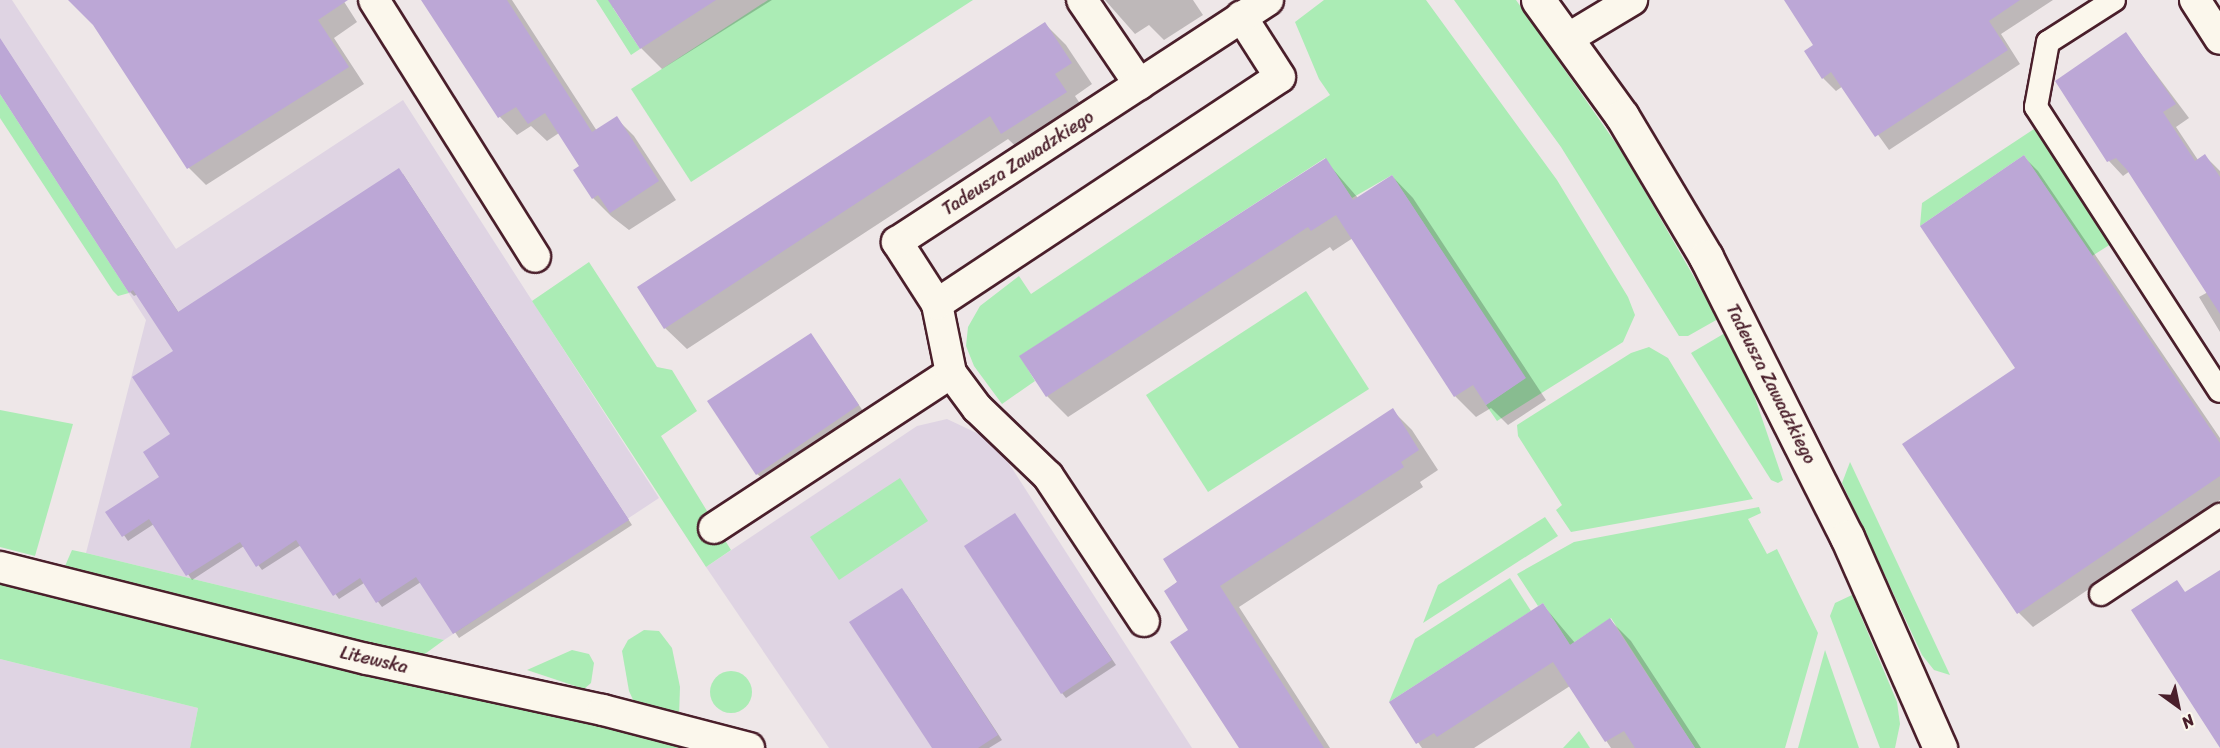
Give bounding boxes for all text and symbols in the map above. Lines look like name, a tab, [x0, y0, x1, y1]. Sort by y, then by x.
street label: Tadeusza Zawadzkiego	[938, 106, 1098, 220]
street label: Tadeusza Zawadzkiego	[1721, 300, 1821, 468]
street label: Litewska	[338, 642, 410, 678]
north arrow	[2148, 676, 2208, 736]
text: N	[2176, 706, 2201, 737]

